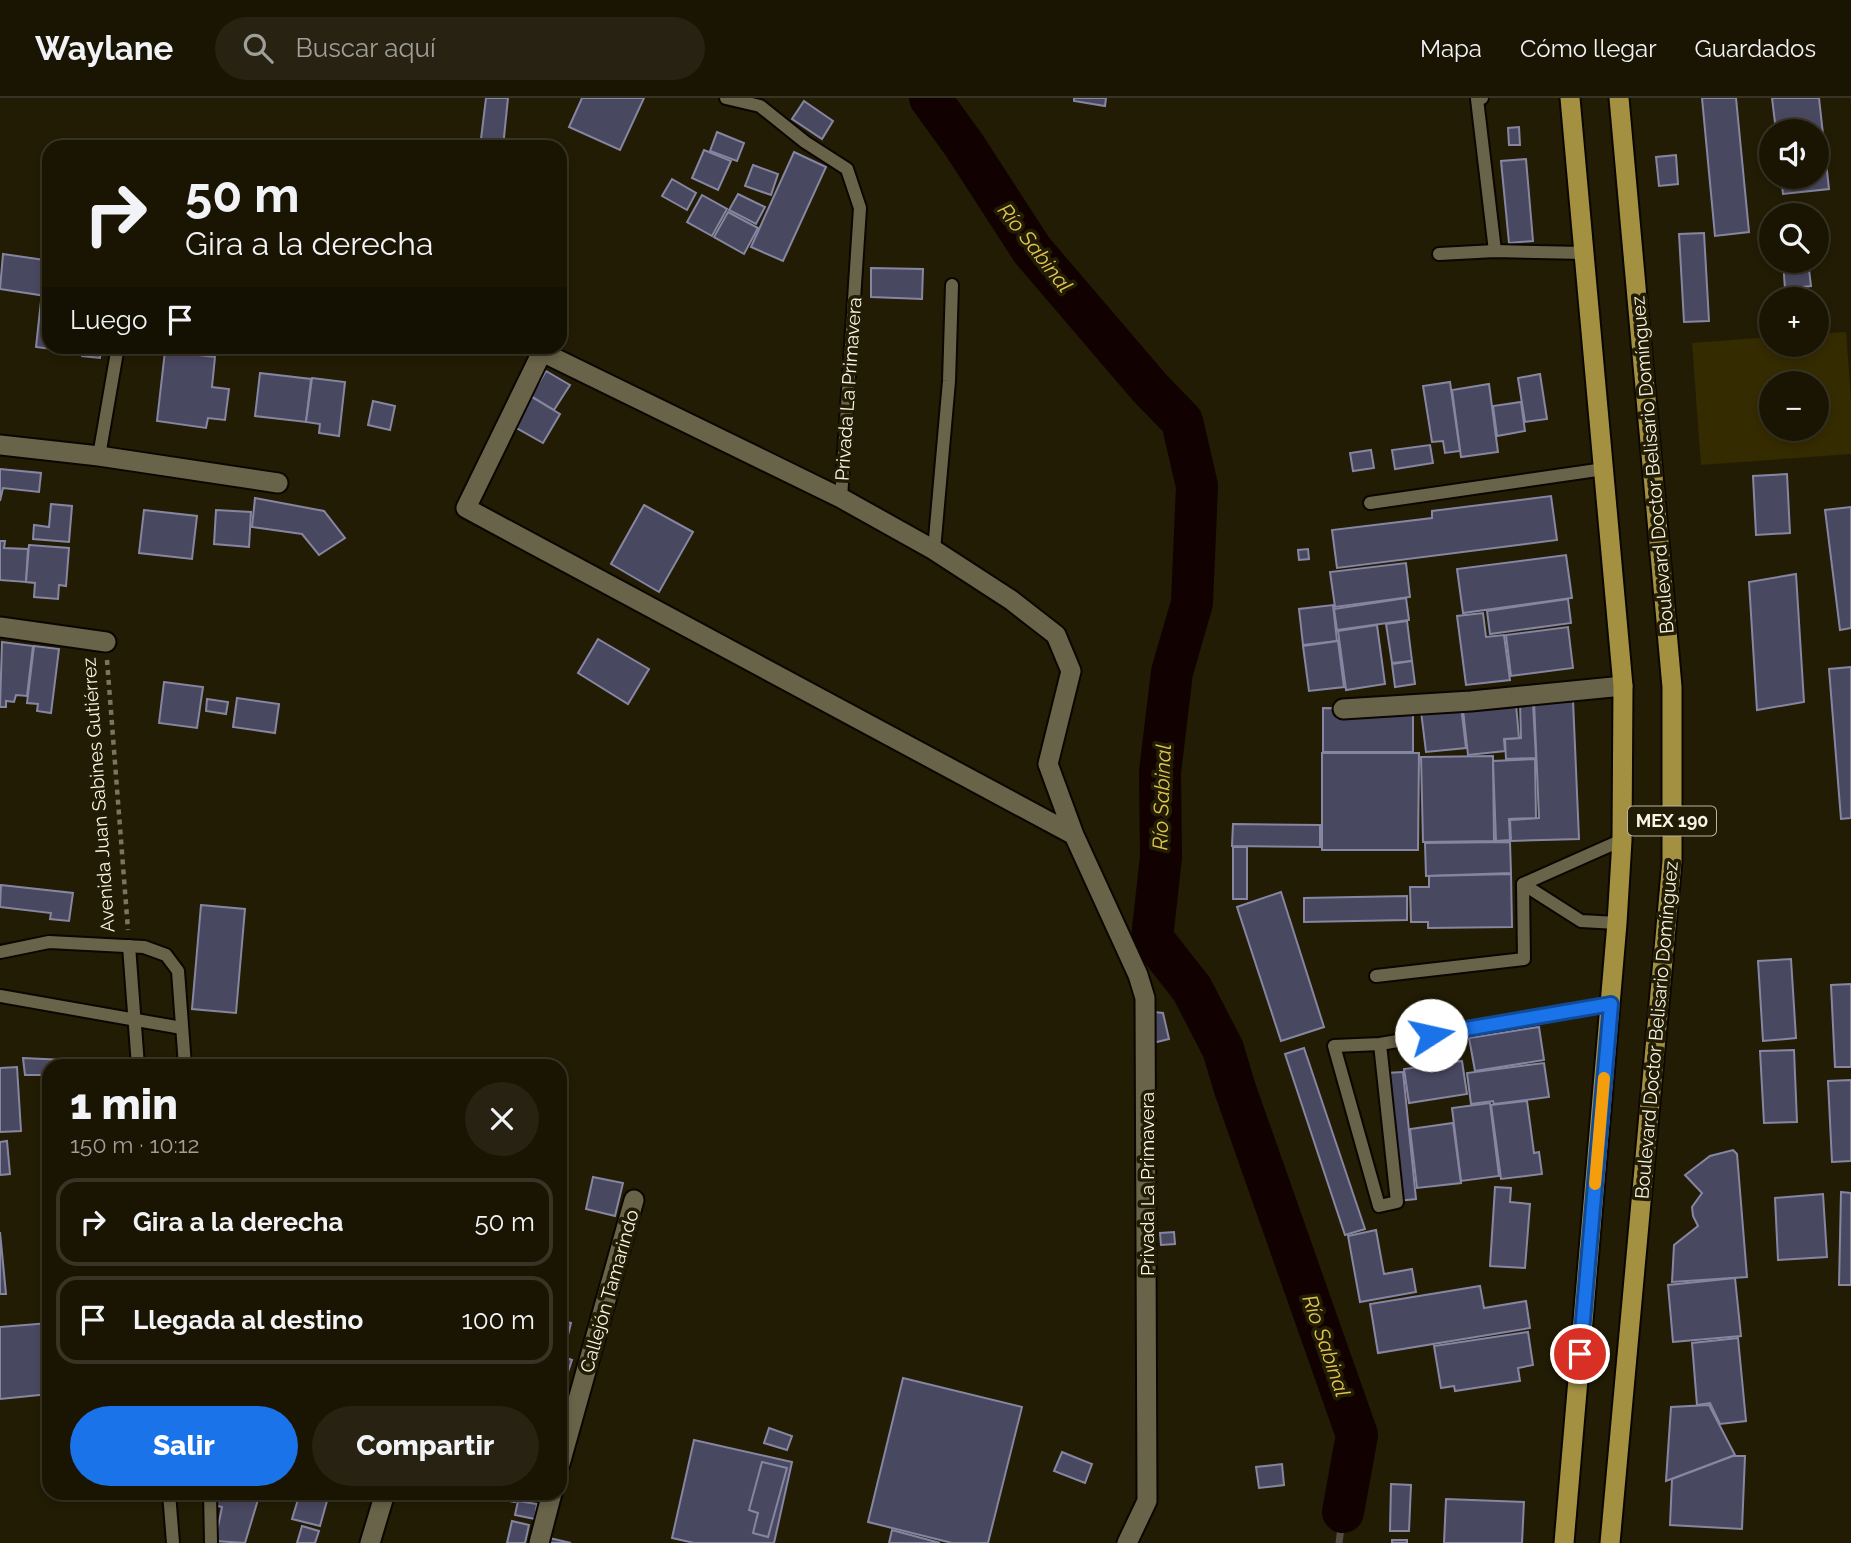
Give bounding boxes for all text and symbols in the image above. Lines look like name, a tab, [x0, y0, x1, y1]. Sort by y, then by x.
search box	[215, 17, 705, 80]
text: Waylane	[35, 29, 173, 68]
icon: search	[239, 29, 277, 67]
text: Buscar aquí	[295, 33, 436, 63]
text: Mapa	[1420, 34, 1482, 63]
text: Cómo llegar	[1520, 34, 1657, 63]
text: Guardados	[1695, 34, 1816, 63]
map controls	[1759, 119, 1829, 441]
button: sound	[1759, 119, 1829, 189]
text: 50 m	[185, 166, 300, 223]
icon: right	[70, 168, 161, 259]
water label: Río Sabinal	[993, 198, 1078, 297]
button: search	[1759, 203, 1829, 273]
text: Gira a la derecha	[185, 225, 433, 262]
button: +	[1759, 287, 1829, 357]
street label: Boulevard Doctor Belisario Domínguez	[1626, 295, 1678, 635]
street label: Privada La Primavera	[831, 296, 865, 482]
icon: arrive	[161, 301, 199, 339]
text: Luego	[70, 305, 147, 335]
button: −	[1759, 371, 1829, 441]
street label: Avenida Juan Sabines Gutiérrez	[77, 657, 119, 933]
water label: Río Sabinal	[1147, 743, 1176, 851]
road number: MEX 190	[1628, 806, 1716, 836]
street label: Boulevard Doctor Belisario Domínguez	[1630, 860, 1682, 1200]
position arrow	[1394, 998, 1468, 1072]
text: 1 min	[70, 1080, 178, 1129]
button: close	[465, 1082, 539, 1156]
street label: Privada La Primavera	[1136, 1092, 1158, 1276]
text: 150 m · 10:12	[70, 1131, 200, 1158]
icon: right	[74, 1203, 112, 1241]
text: Gira a la derecha	[133, 1207, 343, 1237]
text: 50 m	[474, 1207, 535, 1237]
street label: Callejón Tamarindo	[575, 1207, 643, 1375]
water label: Río Sabinal	[1297, 1291, 1356, 1400]
icon: arrive	[74, 1301, 112, 1339]
text: Llegada al destino	[133, 1305, 363, 1335]
text: 100 m	[462, 1305, 535, 1335]
pin	[1550, 1324, 1610, 1384]
icon: arrive	[1561, 1335, 1599, 1373]
button: Salir	[70, 1406, 298, 1486]
button: Compartir	[312, 1406, 539, 1486]

